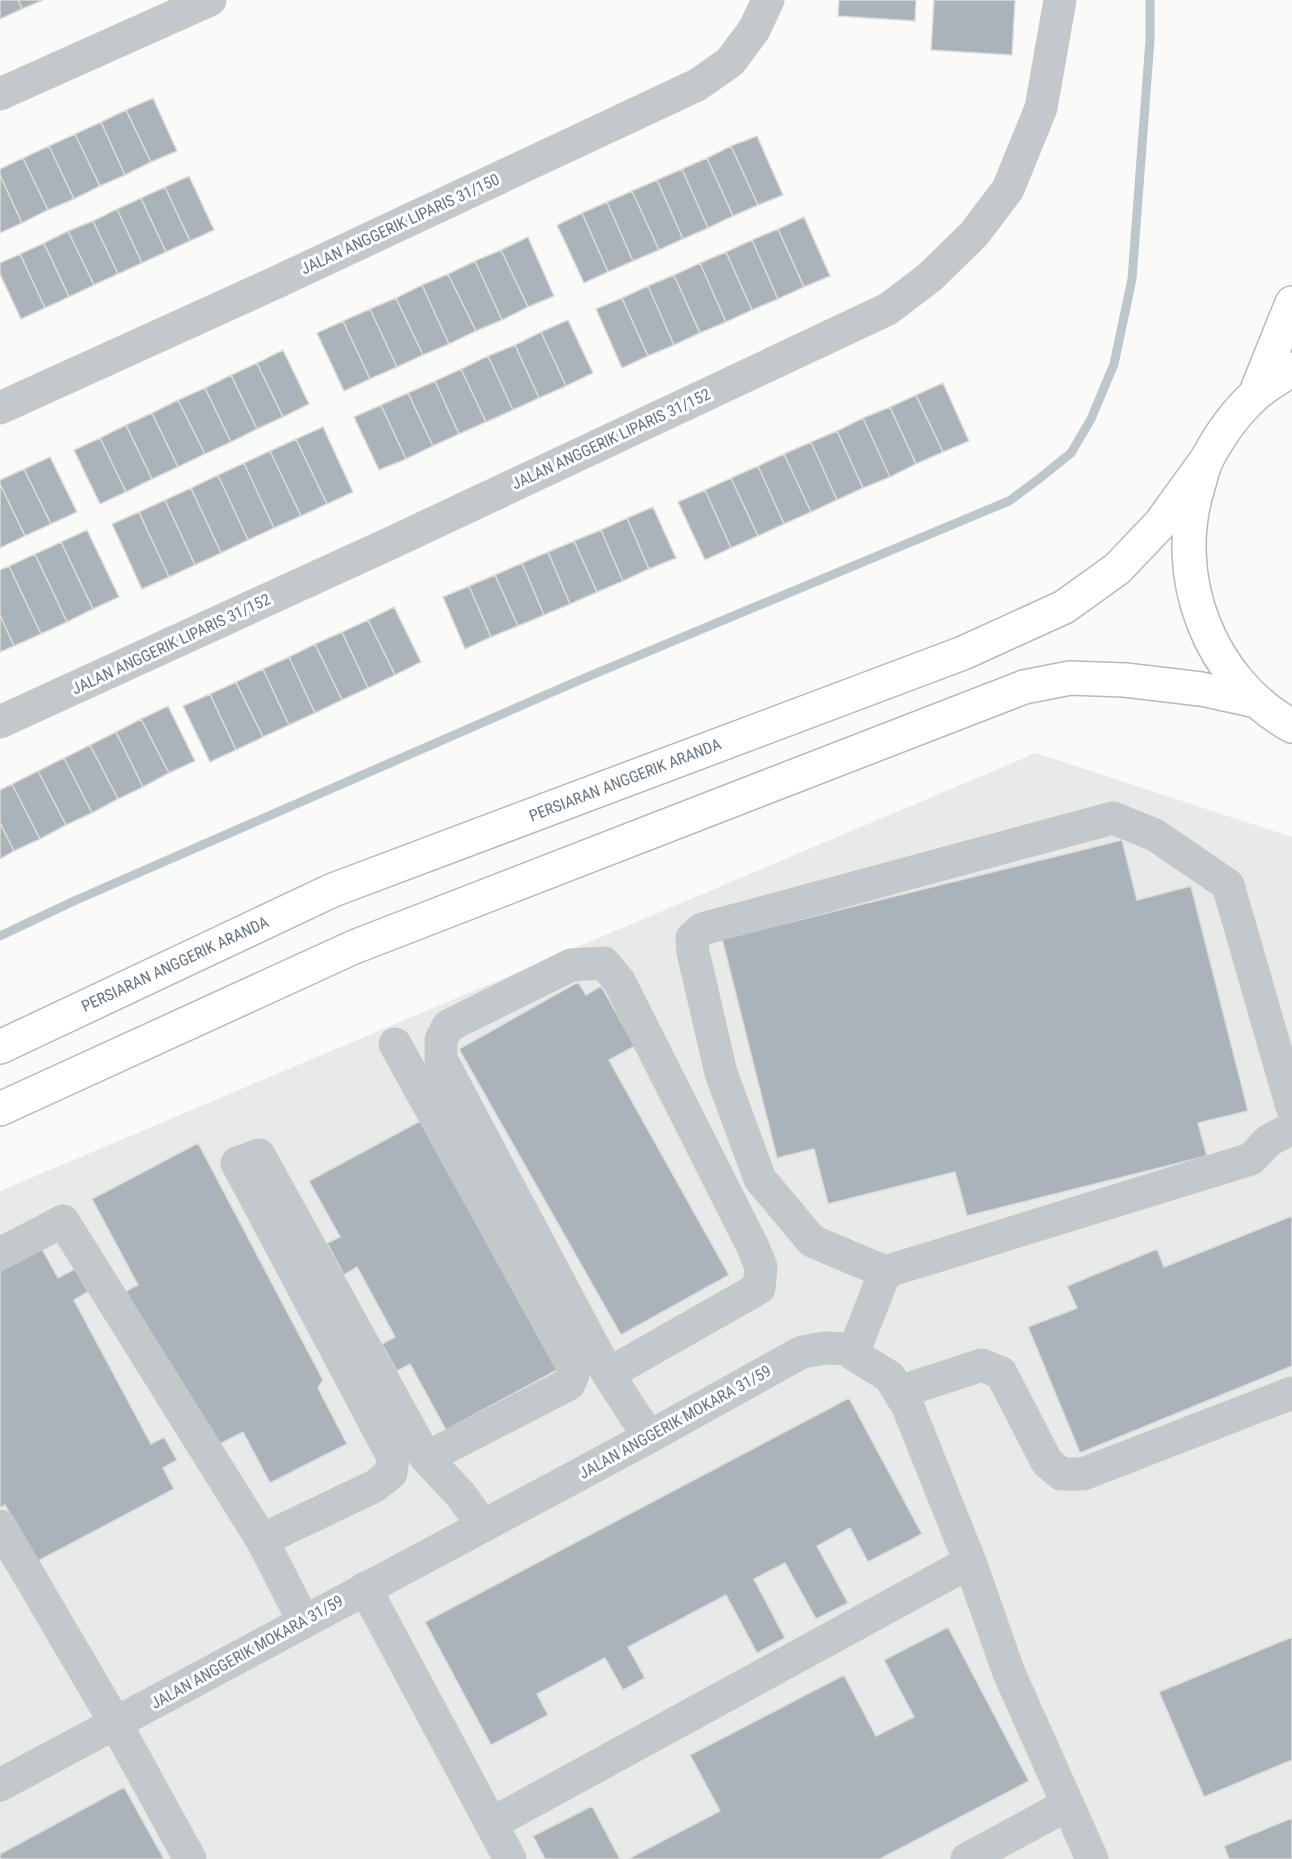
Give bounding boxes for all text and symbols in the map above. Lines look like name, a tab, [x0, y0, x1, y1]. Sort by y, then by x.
street label: JALAN ANGGERIK LIPARIS 31/150	[298, 170, 502, 278]
street label: JALAN ANGGERIK LIPARIS 31/152	[509, 385, 713, 493]
street label: JALAN ANGGERIK LIPARIS 31/152	[69, 590, 273, 698]
street label: PERSIARAN ANGGERIK ARANDA	[526, 735, 724, 825]
street label: PERSIARAN ANGGERIK ARANDA	[78, 912, 272, 1016]
street label: JALAN ANGGERIK MOKARA 31/59	[576, 1361, 774, 1483]
street label: JALAN ANGGERIK MOKARA 31/59	[148, 1591, 346, 1713]

